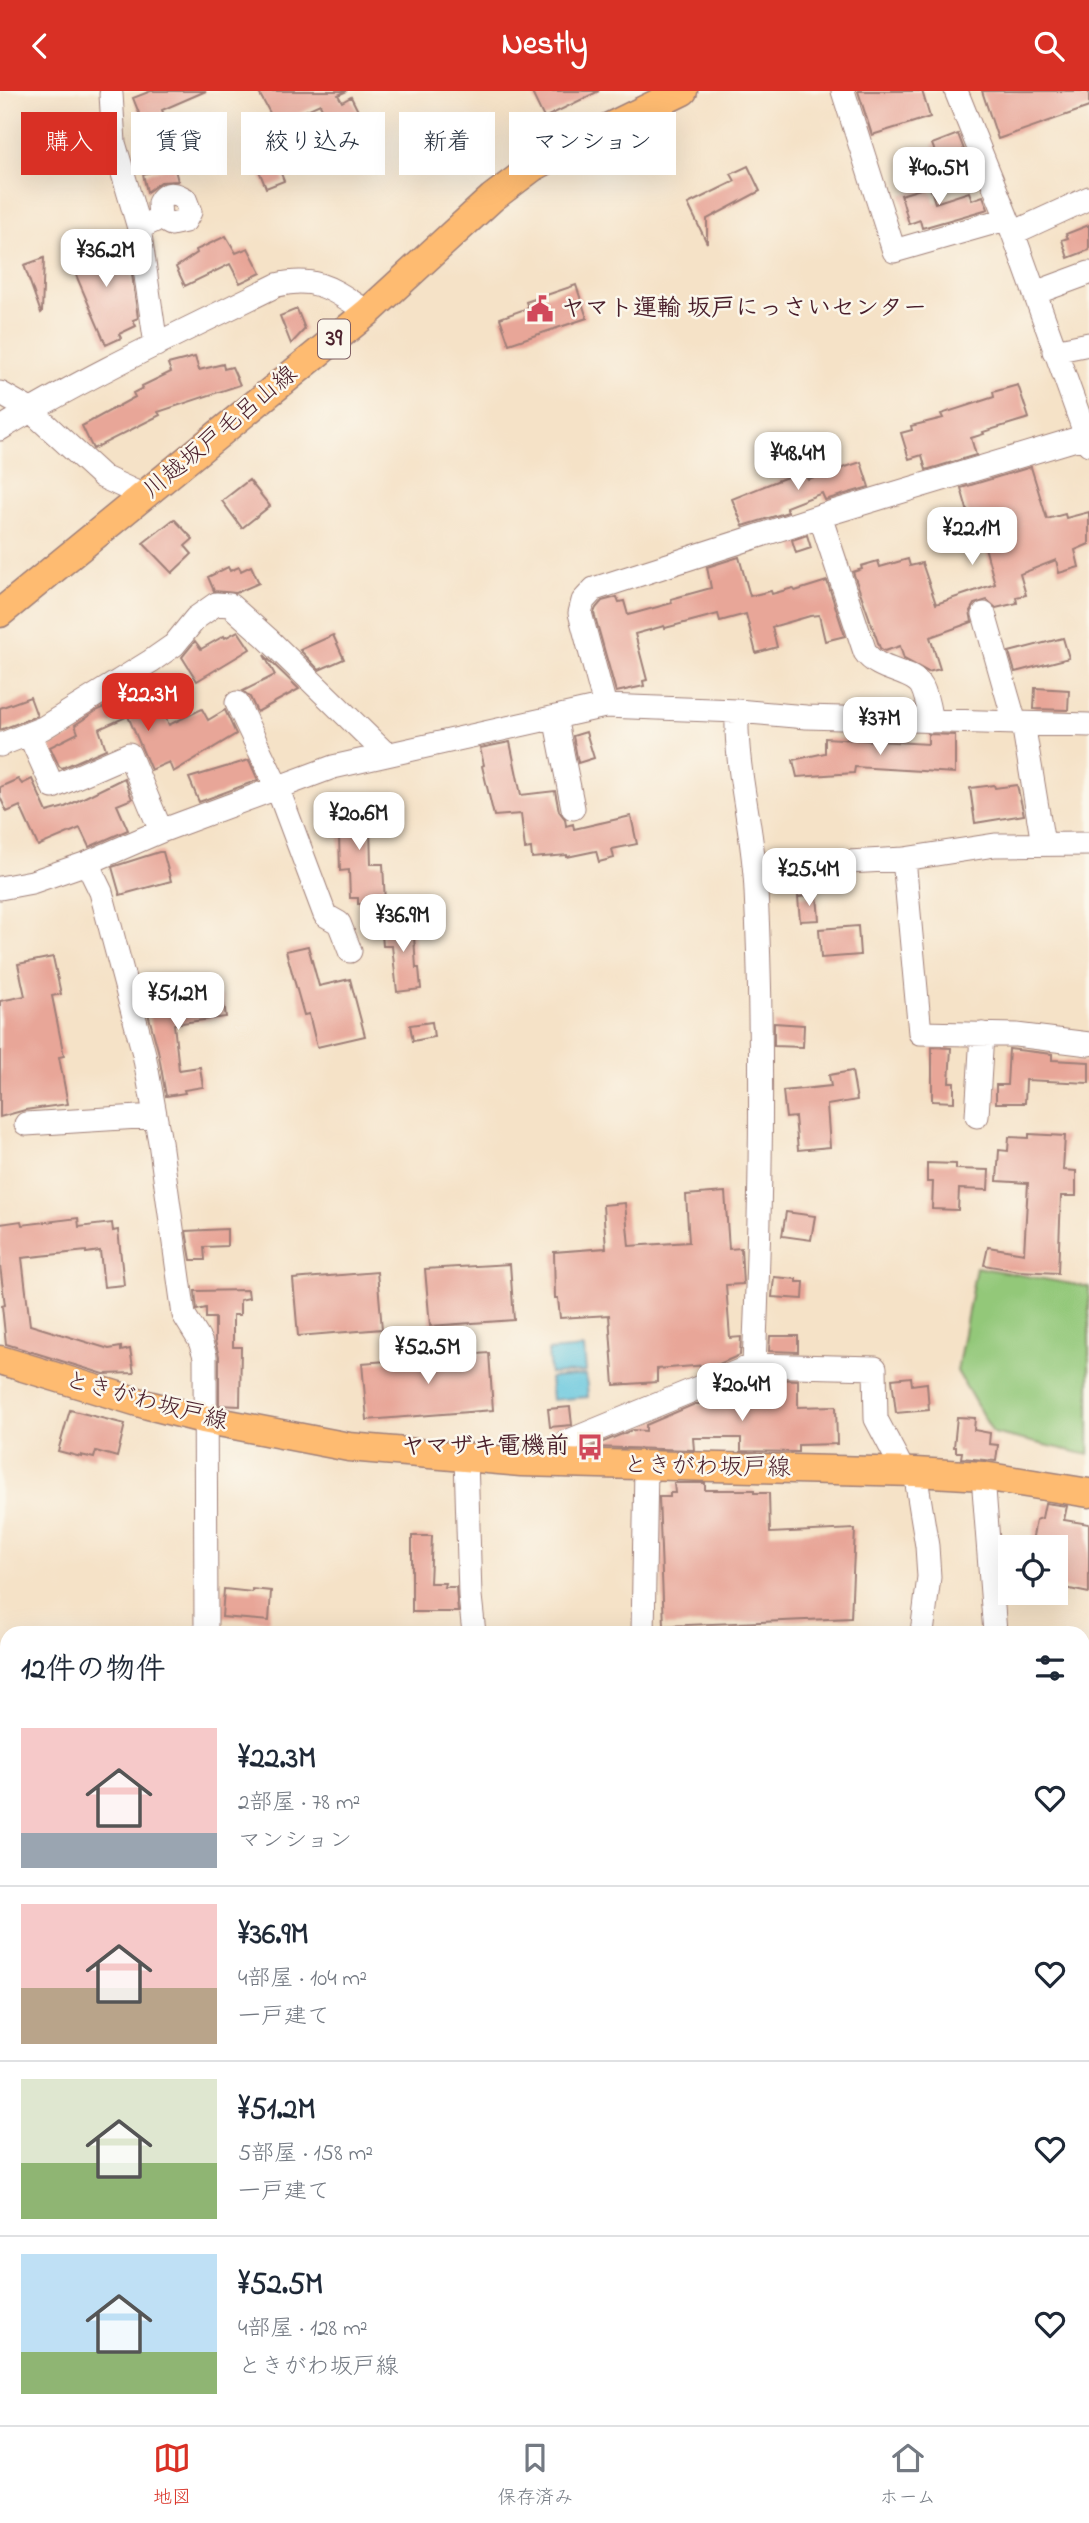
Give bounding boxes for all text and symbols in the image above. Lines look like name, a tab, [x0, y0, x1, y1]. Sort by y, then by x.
text: Nestly	[501, 22, 588, 69]
icon: back	[21, 27, 59, 65]
icon: search	[1030, 27, 1068, 65]
chip: 購入	[21, 112, 117, 175]
chip: 賃貸	[131, 112, 227, 175]
chip: 絞り込み	[241, 112, 385, 175]
chip: 新着	[399, 112, 495, 175]
chip: マンション	[509, 112, 676, 175]
pin: ¥40.5M	[882, 148, 996, 207]
text: ¥40.5M	[909, 153, 969, 186]
pin: ¥36.2M	[49, 229, 163, 289]
text: ¥36.2M	[77, 235, 135, 268]
place label: ヤマト運輸 坂戸にっさいセンター	[561, 292, 927, 327]
public building icon: ヤマト運輸 坂戸にっさいセンター	[525, 294, 555, 324]
road number: 39	[318, 320, 350, 359]
street label: 川越坂戸毛呂山線	[136, 358, 306, 508]
pin: ¥48.4M	[741, 433, 855, 492]
text: ¥48.4M	[770, 438, 826, 471]
pin: ¥22.1M	[915, 507, 1029, 567]
text: ¥22.1M	[943, 513, 1001, 546]
pin: ¥22.3M	[91, 673, 205, 733]
text: ¥22.3M	[118, 679, 178, 712]
pin: ¥37M	[839, 697, 921, 757]
text: ¥37M	[859, 703, 901, 736]
pin: ¥20.6M	[302, 793, 416, 852]
text: ¥20.6M	[329, 798, 389, 831]
pin: ¥25.4M	[752, 849, 866, 908]
text: ¥25.4M	[778, 854, 840, 887]
pin: ¥36.9M	[346, 895, 460, 954]
text: ¥36.9M	[376, 900, 430, 933]
pin: ¥51.2M	[121, 972, 235, 1032]
text: ¥51.2M	[148, 978, 208, 1011]
pin: ¥52.5M	[371, 1327, 485, 1386]
text: ¥52.5M	[395, 1332, 461, 1365]
street label: ときがわ坂戸線	[61, 1363, 231, 1441]
pin: ¥20.4M	[685, 1363, 799, 1423]
text: ¥20.4M	[713, 1369, 771, 1402]
place label: ヤマザキ電機前	[401, 1430, 569, 1465]
bus stop icon: ヤマザキ電機前	[575, 1432, 605, 1462]
street label: ときがわ坂戸線	[623, 1449, 791, 1487]
map controls	[998, 1535, 1068, 1605]
button: locate	[998, 1535, 1068, 1605]
text: 12件の物件	[21, 1649, 165, 1693]
icon: filters	[1031, 1649, 1069, 1687]
text: ¥22.3M	[238, 1738, 316, 1782]
icon: home	[77, 1756, 161, 1840]
icon: heart	[1031, 1779, 1069, 1817]
text: 2部屋 · 78 m²	[238, 1787, 360, 1820]
text: マンション	[238, 1825, 352, 1858]
text: ¥36.9M	[238, 1914, 309, 1958]
icon: home	[77, 1932, 161, 2016]
icon: heart	[1031, 1955, 1069, 1993]
text: 4部屋 · 104 m²	[238, 1963, 367, 1996]
text: 一戸建て	[238, 2001, 330, 2034]
text: ¥51.2M	[238, 2089, 316, 2133]
icon: home	[77, 2107, 161, 2191]
icon: heart	[1031, 2130, 1069, 2168]
text: 5部屋 · 158 m²	[238, 2138, 373, 2171]
text: 一戸建て	[238, 2176, 330, 2209]
text: ¥52.5M	[238, 2264, 323, 2308]
icon: home	[77, 2282, 161, 2366]
icon: heart	[1031, 2305, 1069, 2343]
text: 4部屋 · 128 m²	[238, 2313, 368, 2346]
text: ときがわ坂戸線	[238, 2351, 399, 2384]
tab: 地図	[153, 2439, 191, 2512]
tab: 保存済み	[497, 2439, 573, 2512]
tab: ホーム	[880, 2439, 936, 2512]

